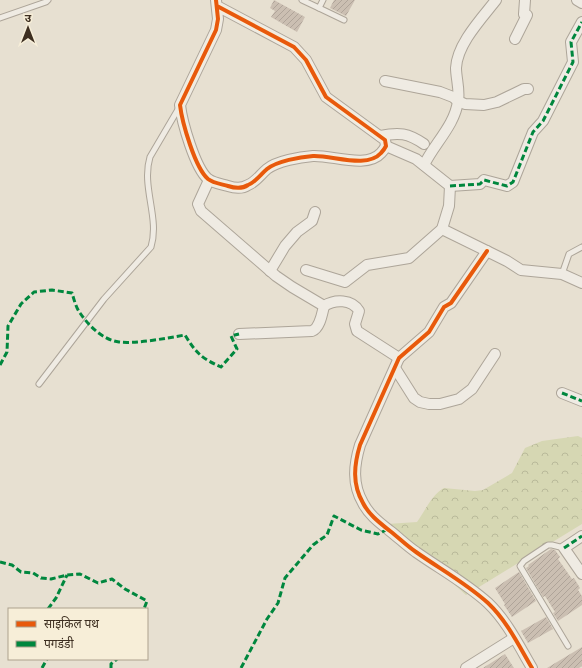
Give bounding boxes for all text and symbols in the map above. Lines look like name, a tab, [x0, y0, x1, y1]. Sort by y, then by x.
north arrow	[8, 8, 48, 48]
text: उ	[25, 11, 32, 25]
legend	[8, 608, 148, 660]
text: साइकिल पथ	[44, 616, 99, 631]
text: पगडंडी	[44, 636, 74, 651]

